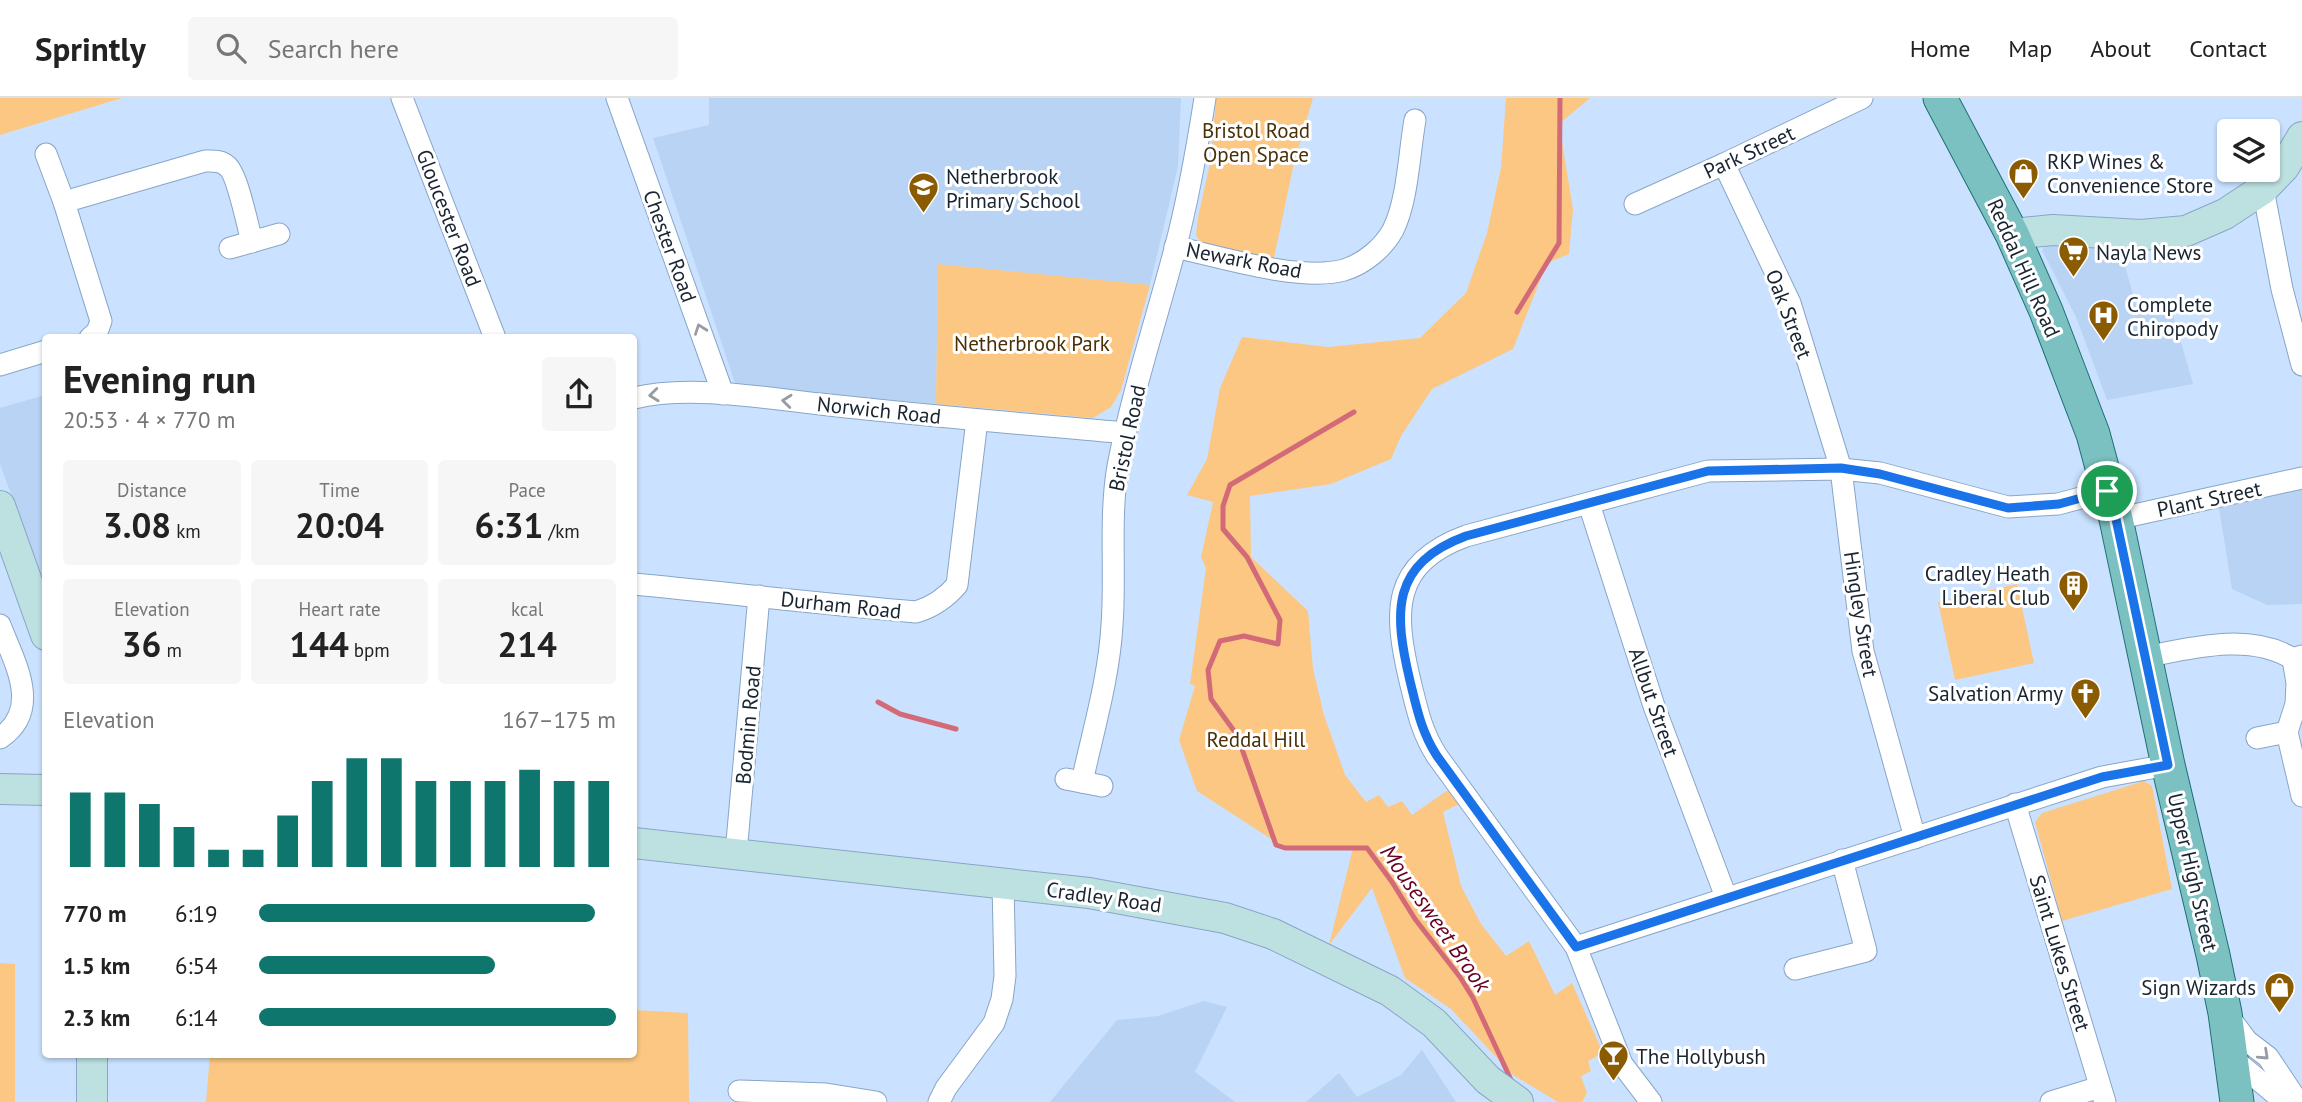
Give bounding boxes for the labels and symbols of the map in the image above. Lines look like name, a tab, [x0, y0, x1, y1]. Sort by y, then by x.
park label: Bristol Road Open Space	[1202, 117, 1310, 168]
street label: Park Street	[1699, 119, 1799, 185]
street label: Gloucester Road	[410, 146, 488, 290]
place label: RKP Wines & Convenience Store	[2047, 148, 2213, 199]
shop icon: RKP Wines & Convenience Store	[2007, 156, 2041, 200]
place label: Netherbrook Primary School	[946, 163, 1080, 214]
school or university icon: Netherbrook Primary School	[906, 171, 940, 215]
street label: Chester Road	[637, 186, 703, 306]
street label: Reddal Hill Road	[1981, 194, 2067, 342]
supermarket icon: Nayla News	[2056, 235, 2090, 279]
street label: Newark Road	[1184, 236, 1304, 284]
place label: Nayla News	[2096, 239, 2201, 266]
street label: Oak Street	[1760, 266, 1818, 362]
place label: Complete Chiropody	[2127, 291, 2218, 342]
hospital icon: Complete Chiropody	[2087, 299, 2121, 343]
one-way arrow	[694, 324, 708, 336]
park label: Netherbrook Park	[954, 330, 1110, 357]
street label: Bristol Road	[1103, 382, 1151, 494]
one-way arrow	[648, 387, 660, 402]
street label: Norwich Road	[816, 390, 942, 430]
one-way arrow	[781, 393, 793, 408]
pin	[2077, 461, 2137, 521]
street label: Plant Street	[2154, 475, 2264, 523]
street label: Hingley Street	[1838, 549, 1884, 679]
place label: Cradley Heath Liberal Club	[1925, 560, 2050, 611]
building icon: Cradley Heath Liberal Club	[2056, 568, 2090, 612]
street label: Durham Road	[779, 585, 903, 625]
street label: Allbut Street	[1623, 644, 1685, 760]
street label: Bodmin Road	[729, 665, 767, 785]
church icon: Salvation Army	[2069, 676, 2103, 720]
place label: Salvation Army	[1928, 680, 2063, 707]
park label: Reddal Hill	[1207, 726, 1305, 753]
street label: Upper High Street	[2162, 790, 2224, 954]
water label: Mousesweet Brook	[1374, 839, 1499, 999]
street label: Saint Lukes Street	[2023, 872, 2097, 1034]
street label: Cradley Road	[1045, 876, 1163, 918]
shop icon: Sign Wizards	[2262, 970, 2296, 1014]
place label: Sign Wizards	[2141, 974, 2256, 1001]
bar icon: The Hollybush	[1596, 1039, 1630, 1083]
place label: The Hollybush	[1636, 1043, 1766, 1070]
one-way arrow	[2256, 1047, 2269, 1060]

